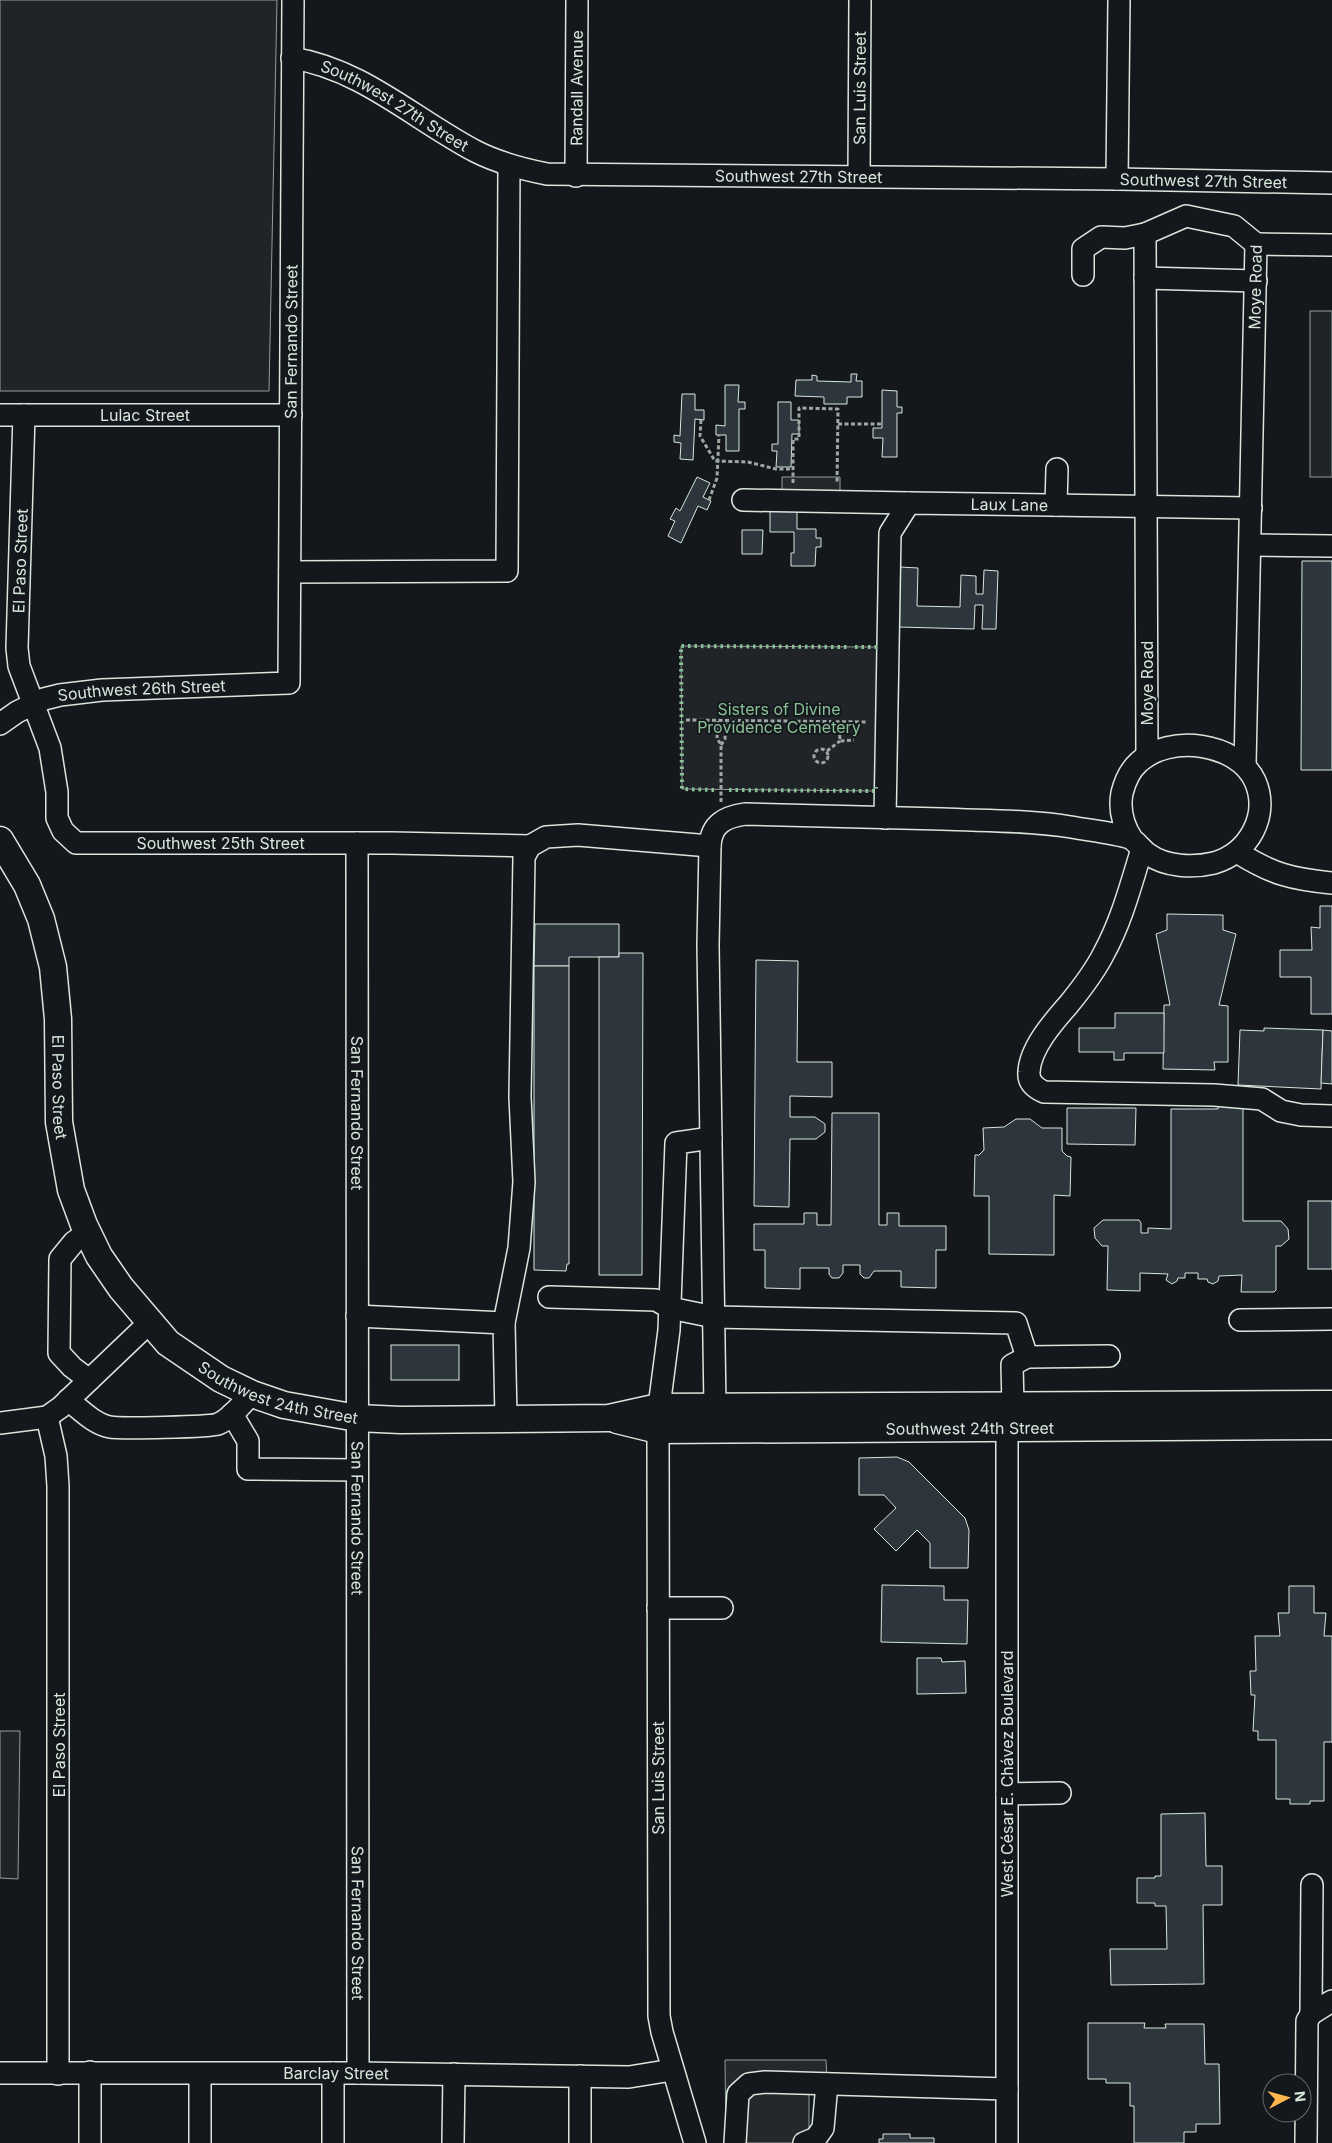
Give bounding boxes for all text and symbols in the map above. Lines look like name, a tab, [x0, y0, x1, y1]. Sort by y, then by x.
street label: Randall Avenue	[566, 30, 587, 146]
street label: San Luis Street	[849, 31, 870, 145]
street label: Southwest 27th Street	[318, 56, 472, 155]
street label: Southwest 27th Street	[715, 165, 882, 187]
street label: Southwest 27th Street	[1120, 169, 1287, 192]
street label: Moye Road	[1244, 244, 1266, 330]
street label: San Fernando Street	[281, 264, 301, 419]
street label: Lulac Street	[100, 405, 190, 425]
street label: Laux Lane	[971, 494, 1048, 515]
street label: El Paso Street	[8, 508, 32, 614]
street label: Moye Road	[1137, 641, 1157, 725]
street label: Southwest 26th Street	[56, 675, 226, 705]
park label: Sisters of Divine Providence Cemetery	[697, 699, 861, 737]
street label: Southwest 25th Street	[136, 833, 305, 853]
street label: El Paso Street	[48, 1034, 72, 1141]
street label: San Fernando Street	[347, 1036, 367, 1190]
street label: Southwest 24th Street	[194, 1356, 360, 1428]
street label: Southwest 24th Street	[885, 1418, 1054, 1439]
street label: San Fernando Street	[347, 1441, 368, 1595]
street label: West César E. Chávez Boulevard	[997, 1650, 1017, 1898]
street label: El Paso Street	[49, 1693, 69, 1797]
street label: San Luis Street	[648, 1721, 668, 1835]
street label: San Fernando Street	[348, 1846, 368, 2000]
street label: Barclay Street	[283, 2063, 389, 2083]
north arrow	[1262, 2073, 1312, 2123]
text: N	[1291, 2090, 1309, 2103]

